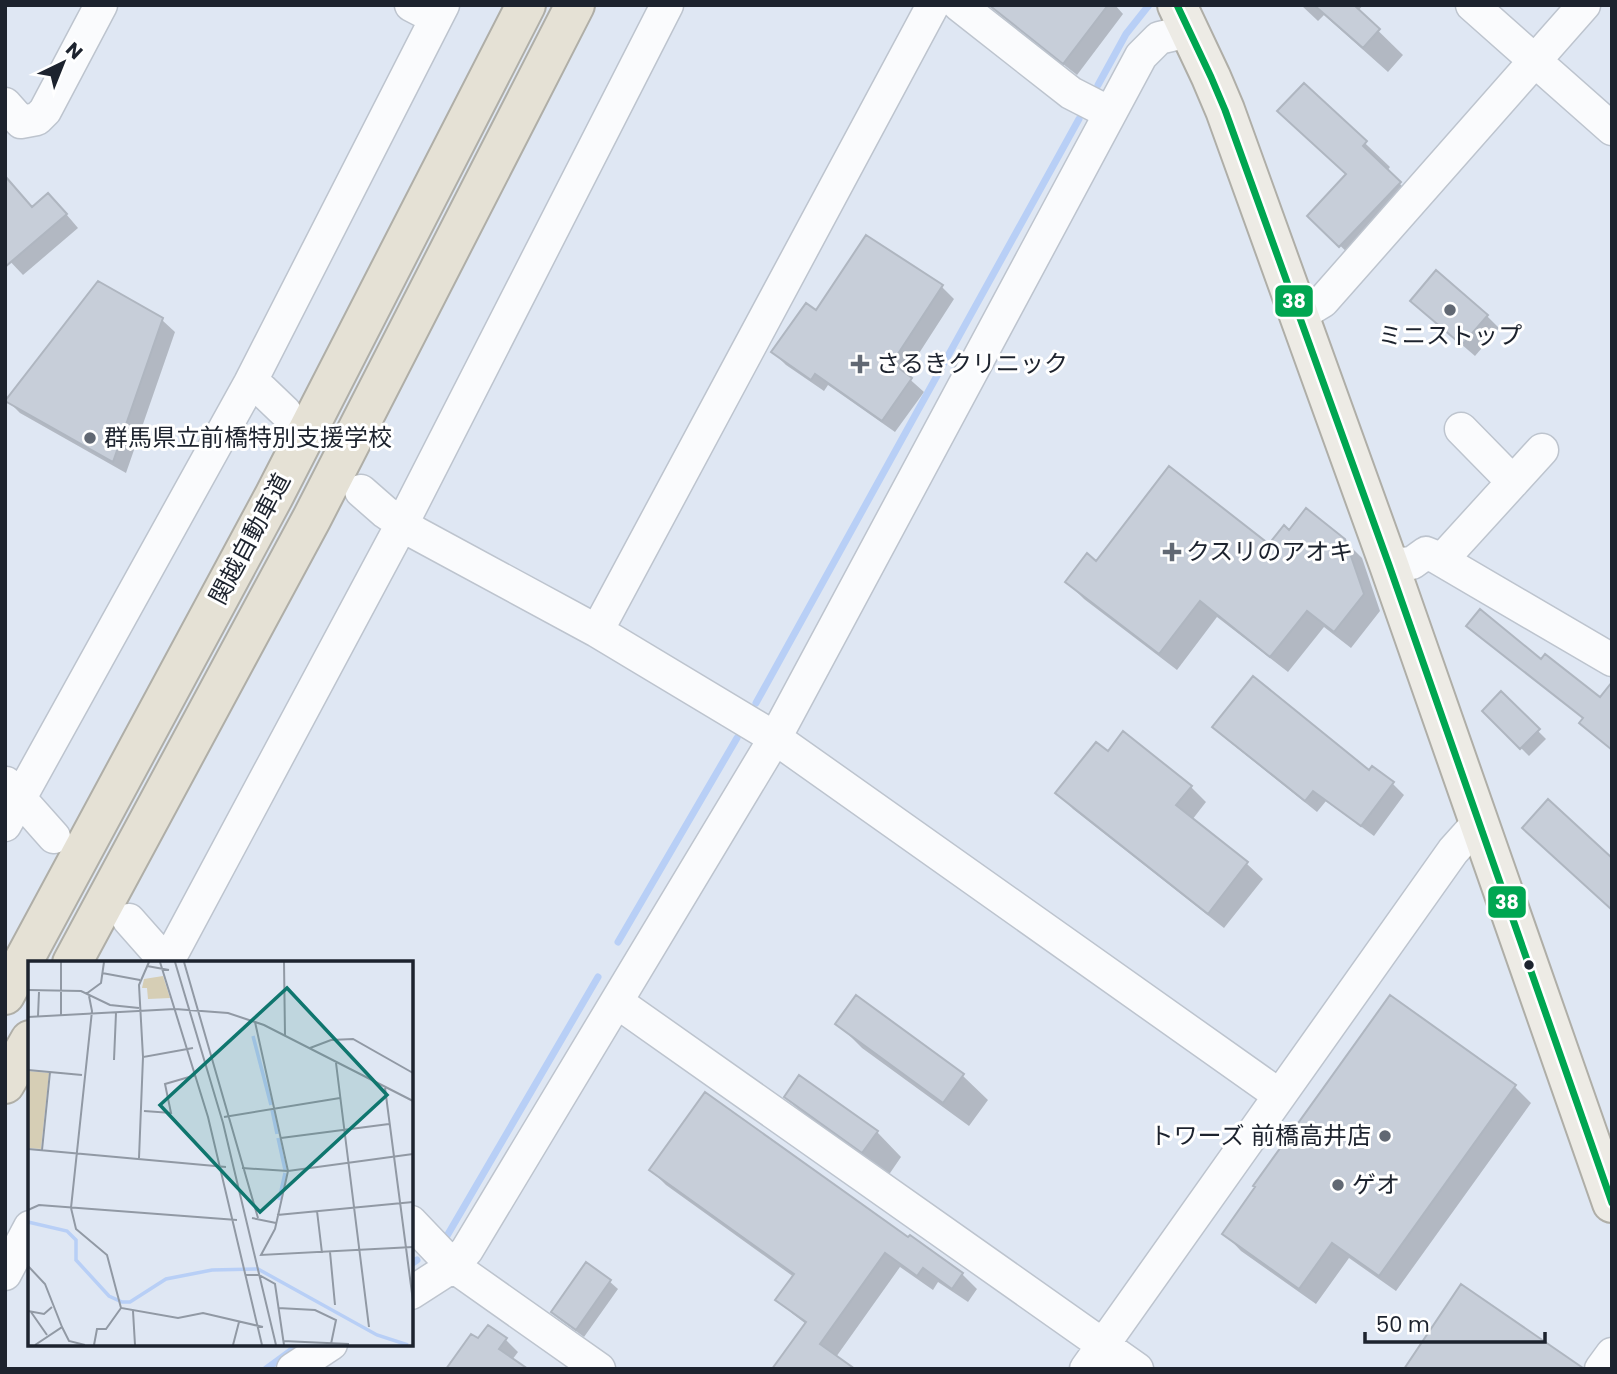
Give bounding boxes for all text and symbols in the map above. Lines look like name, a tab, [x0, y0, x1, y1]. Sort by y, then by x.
north arrow	[28, 28, 98, 98]
text: N	[60, 36, 89, 66]
line badge: 38	[1274, 284, 1314, 318]
text: 38	[1282, 288, 1306, 315]
marker: ミニストップ	[1442, 302, 1458, 318]
place label: ミニストップ	[1378, 319, 1522, 352]
place label: さるきクリニック	[876, 347, 1068, 380]
marker: さるきクリニック	[850, 354, 870, 374]
place label: 群馬県立前橋特別支援学校	[104, 421, 392, 454]
marker: 群馬県立前橋特別支援学校	[82, 430, 98, 446]
street label: 関越自動車道	[201, 467, 298, 610]
place label: クスリのアオキ	[1186, 535, 1353, 568]
marker: クスリのアオキ	[1164, 544, 1180, 560]
line badge: 38	[1487, 885, 1527, 919]
text: 38	[1495, 889, 1519, 916]
unlabelled marker	[1522, 958, 1536, 972]
inset map	[28, 961, 413, 1346]
place label: トワーズ 前橋高井店	[1150, 1119, 1371, 1152]
marker: トワーズ 前橋高井店	[1377, 1128, 1393, 1144]
place label: ゲオ	[1352, 1168, 1400, 1201]
marker: ゲオ	[1330, 1177, 1346, 1193]
scale bar	[1365, 1300, 1545, 1344]
text: 50 m	[1376, 1310, 1430, 1339]

